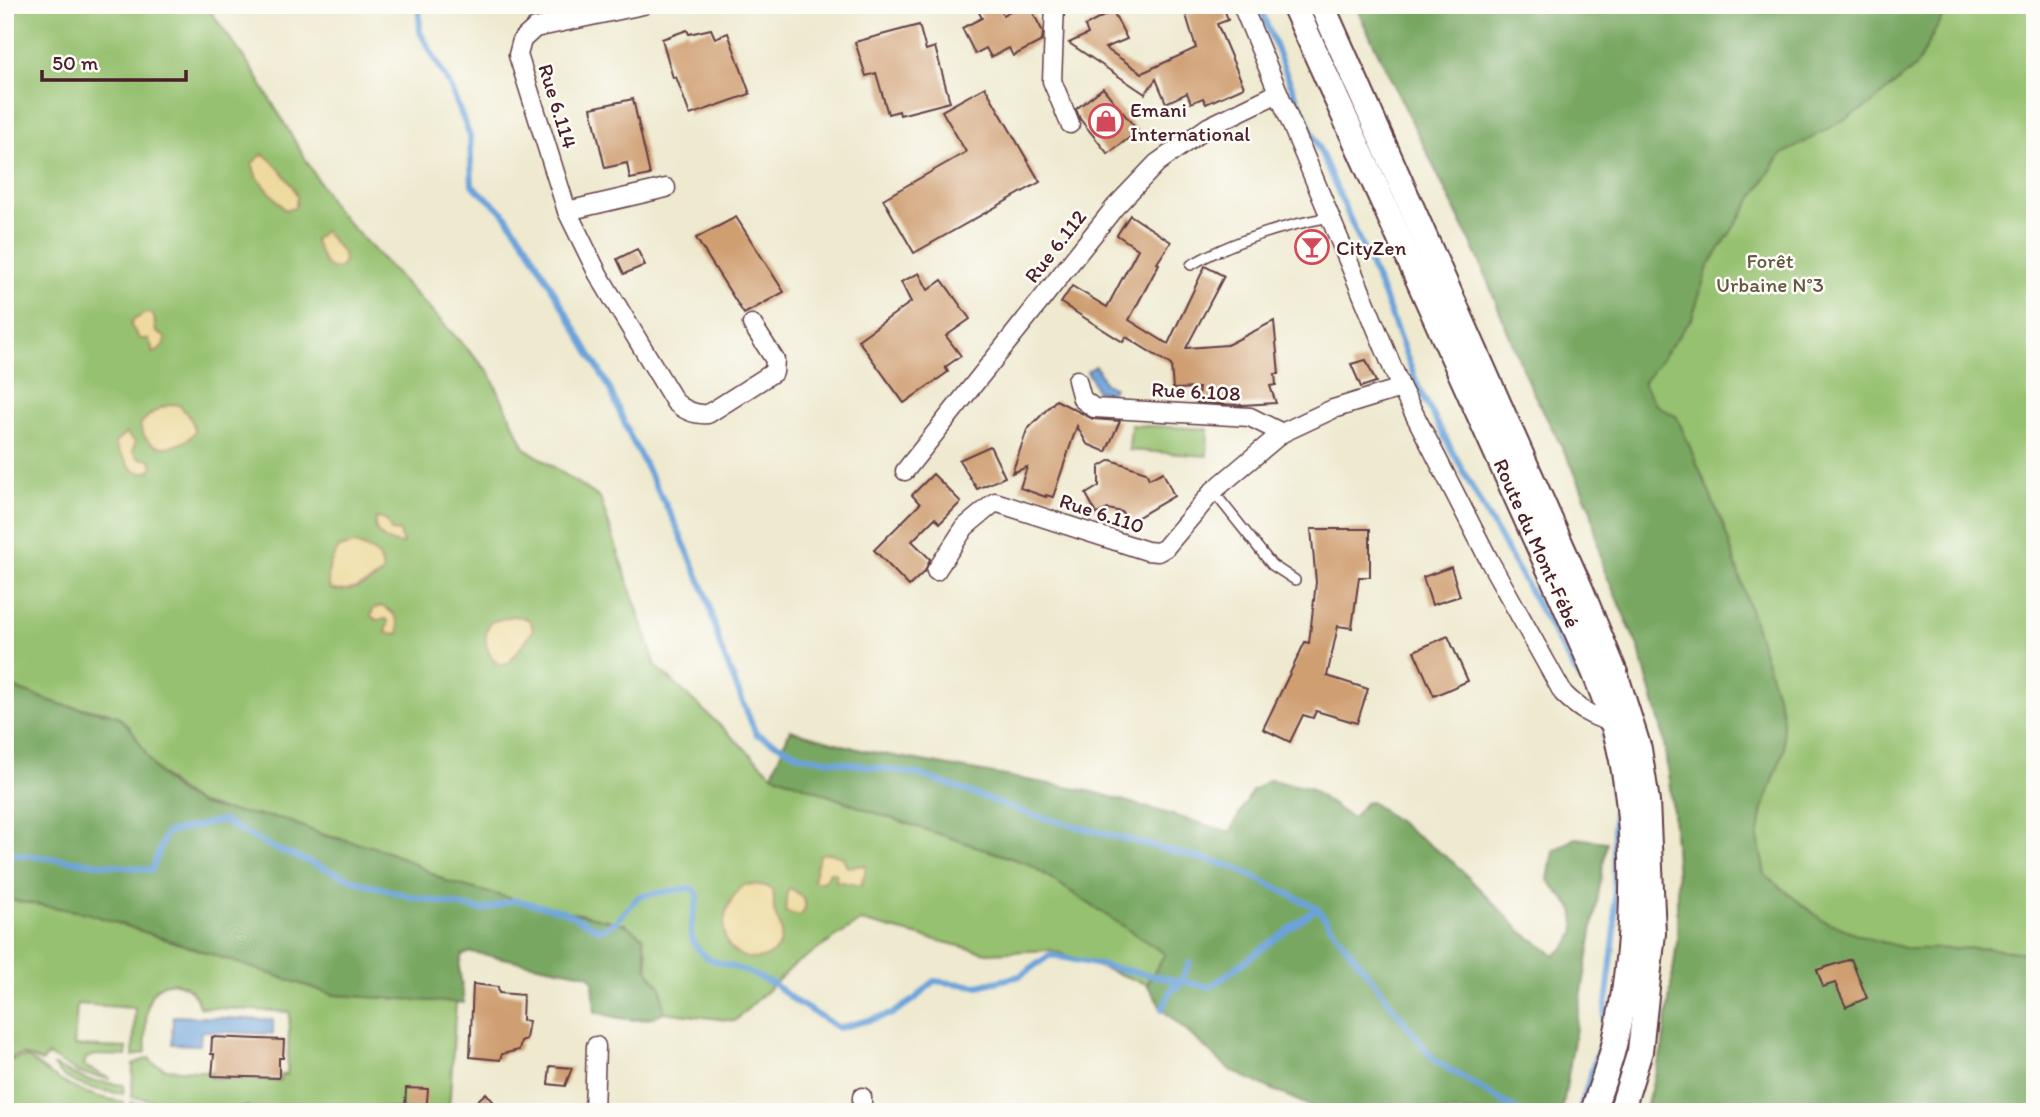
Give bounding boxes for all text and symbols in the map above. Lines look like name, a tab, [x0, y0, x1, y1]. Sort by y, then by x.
scale bar	[42, 38, 186, 82]
text: 50 m	[52, 50, 99, 75]
street label: Rue 6.114	[533, 61, 583, 152]
place label: Emani International	[1130, 97, 1250, 146]
shop icon: Emani International	[1087, 102, 1125, 140]
street label: Rue 6.112	[1019, 204, 1091, 288]
bar icon: CityZen	[1293, 228, 1331, 266]
place label: CityZen	[1336, 235, 1407, 260]
park label: Forêt Urbaine N°3	[1716, 248, 1824, 297]
street label: Rue 6.108	[1151, 376, 1241, 406]
street label: Route du Mont-Fébé	[1489, 455, 1585, 631]
street label: Rue 6.110	[1056, 488, 1148, 538]

